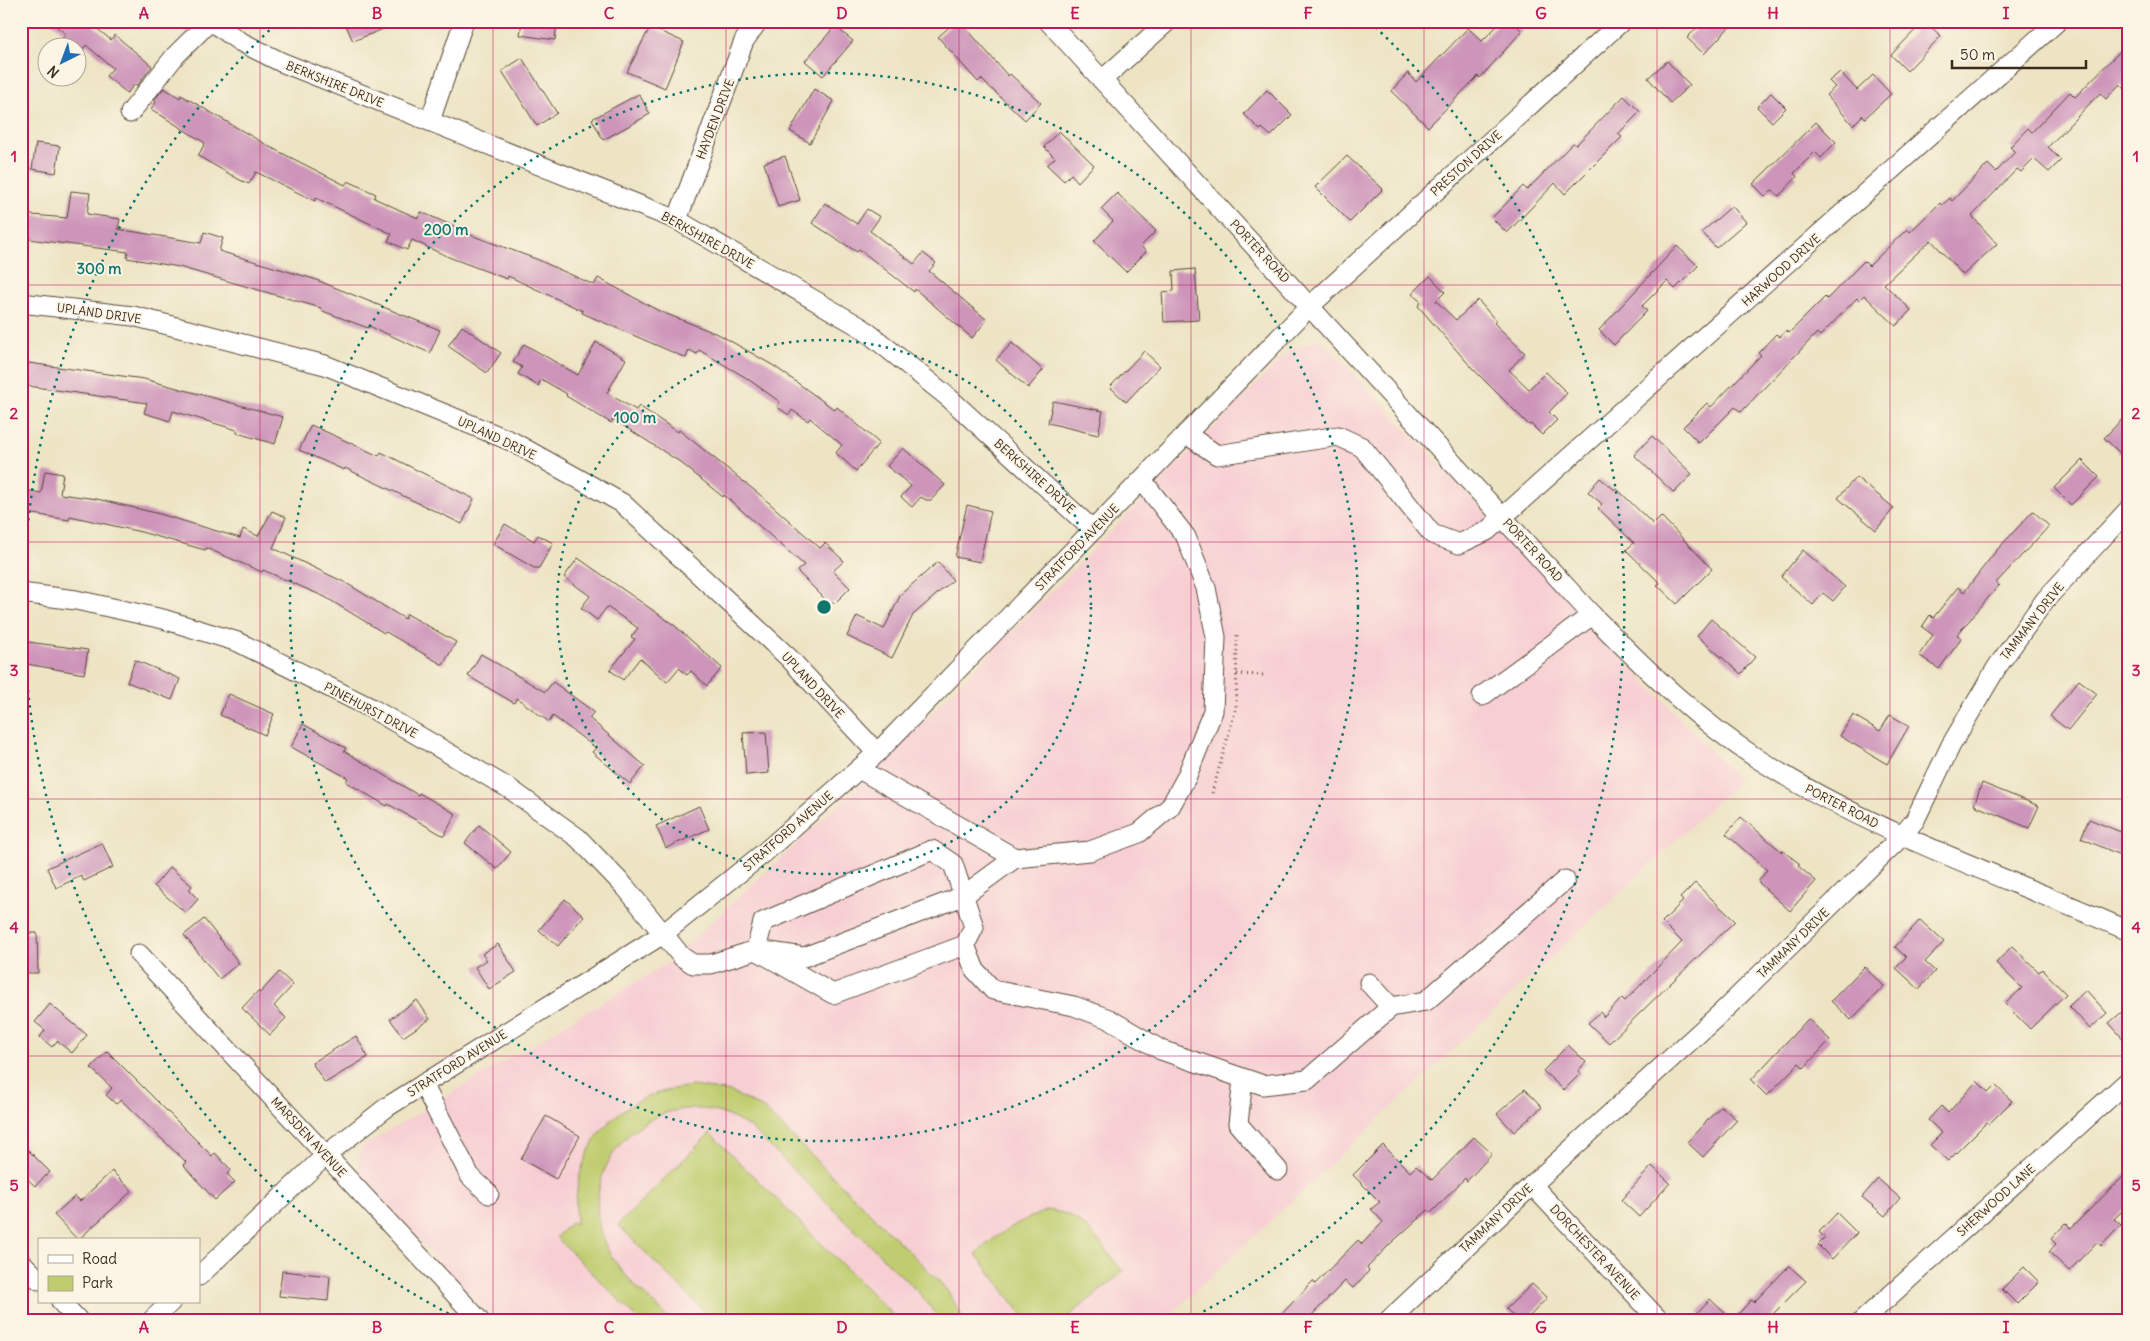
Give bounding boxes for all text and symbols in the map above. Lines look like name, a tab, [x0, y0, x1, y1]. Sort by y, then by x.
text: A	[139, 3, 149, 23]
text: B	[372, 3, 383, 23]
text: C	[604, 3, 615, 23]
text: D	[836, 3, 848, 23]
text: E	[1070, 3, 1080, 23]
text: F	[1303, 3, 1313, 23]
text: G	[1535, 3, 1547, 23]
text: H	[1767, 3, 1779, 23]
text: I	[2003, 3, 2010, 23]
north arrow	[38, 38, 88, 88]
scale bar	[1952, 38, 2086, 70]
text: 50 m	[1960, 45, 1995, 64]
street label: BERKSHIRE DRIVE	[284, 58, 386, 110]
text: N	[44, 62, 63, 82]
street label: HAYDEN DRIVE	[693, 77, 737, 161]
street label: PRESTON DRIVE	[1427, 127, 1505, 199]
text: 1	[11, 146, 17, 166]
text: 1	[2133, 146, 2139, 166]
street label: BERKSHIRE DRIVE	[659, 208, 757, 272]
street label: PORTER ROAD	[1227, 216, 1293, 286]
text: 200 m	[424, 220, 468, 239]
street label: HARWOOD DRIVE	[1739, 231, 1823, 309]
text: 300 m	[77, 259, 122, 278]
street label: UPLAND DRIVE	[56, 300, 142, 326]
text: 2	[10, 403, 19, 423]
text: 2	[2132, 403, 2141, 423]
text: 100 m	[614, 408, 656, 427]
street label: UPLAND DRIVE	[455, 413, 539, 463]
street label: BERKSHIRE DRIVE	[991, 436, 1079, 516]
street label: STRATFORD AVENUE	[1032, 501, 1122, 593]
street label: PORTER ROAD	[1500, 515, 1566, 585]
street label: TAMMANY DRIVE	[1997, 579, 2067, 663]
centre of rings	[815, 598, 833, 616]
street label: UPLAND DRIVE	[778, 649, 848, 721]
text: 3	[9, 660, 19, 680]
text: 3	[2131, 660, 2141, 680]
street label: PINEHURST DRIVE	[322, 679, 420, 741]
street label: PORTER ROAD	[1803, 781, 1881, 831]
street label: STRATFORD AVENUE	[740, 788, 836, 874]
street label: TAMMANY DRIVE	[1754, 905, 1832, 981]
text: 4	[9, 917, 19, 937]
text: 4	[2131, 917, 2141, 937]
street label: STRATFORD AVENUE	[405, 1026, 509, 1100]
street label: MARSDEN AVENUE	[268, 1094, 350, 1180]
street label: SHERWOOD LANE	[1954, 1161, 2038, 1239]
text: 5	[9, 1175, 19, 1195]
text: 5	[2131, 1175, 2141, 1195]
street label: TAMMANY DRIVE	[1456, 1180, 1536, 1256]
street label: DORCHESTER AVENUE	[1547, 1201, 1643, 1303]
legend	[38, 1238, 200, 1304]
text: Road	[82, 1249, 117, 1268]
text: Park	[82, 1273, 113, 1292]
text: A	[139, 1317, 149, 1337]
text: B	[372, 1317, 383, 1337]
text: C	[604, 1317, 615, 1337]
text: D	[836, 1317, 848, 1337]
text: E	[1070, 1317, 1080, 1337]
text: F	[1303, 1317, 1313, 1337]
text: G	[1535, 1317, 1547, 1337]
text: H	[1767, 1317, 1779, 1337]
text: I	[2003, 1317, 2010, 1337]

